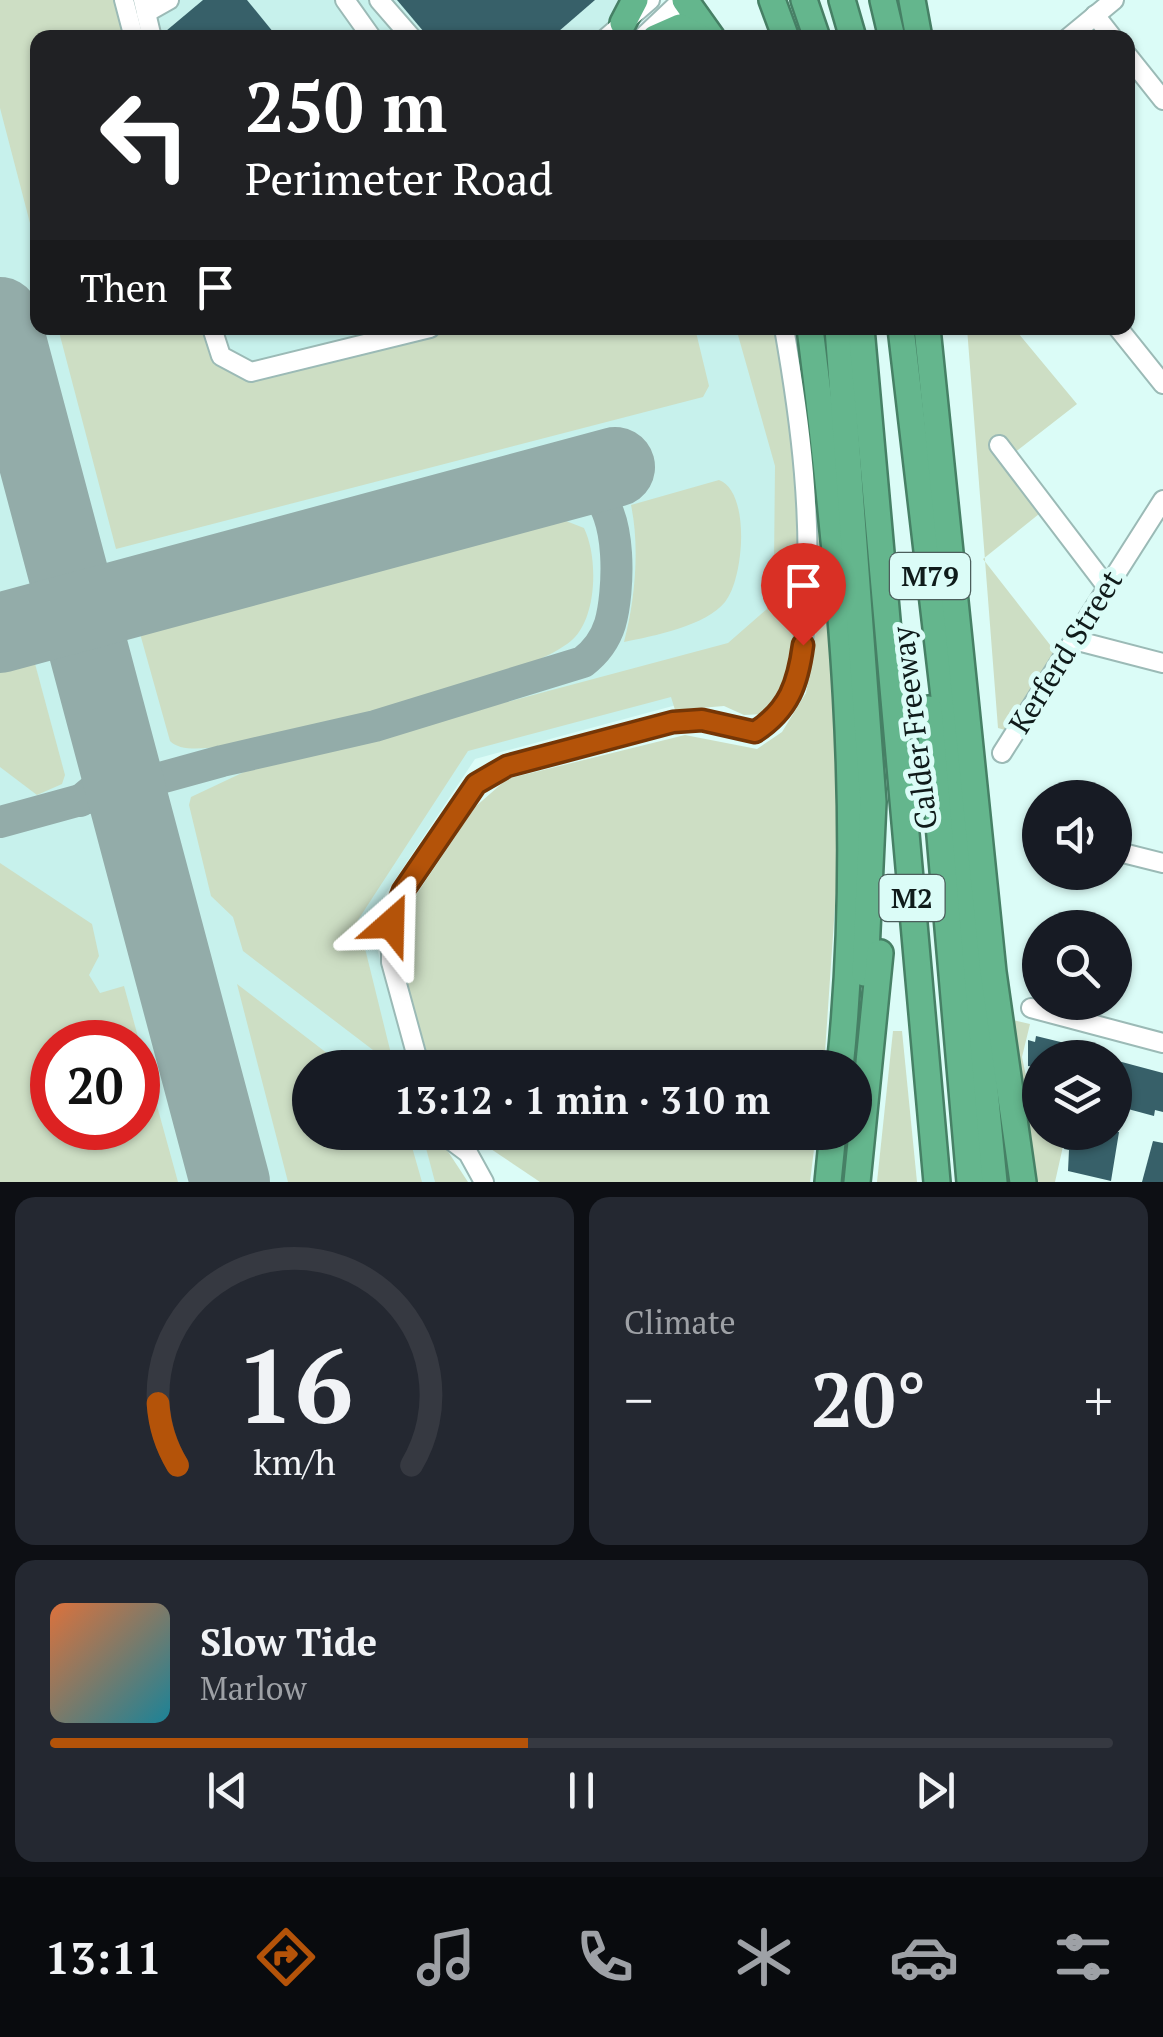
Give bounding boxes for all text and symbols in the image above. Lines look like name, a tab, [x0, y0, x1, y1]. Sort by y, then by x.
text: 250 m	[245, 59, 447, 152]
icon: left	[80, 70, 210, 200]
text: Perimeter Road	[245, 148, 553, 208]
icon: arrive	[188, 260, 243, 315]
text: Then	[80, 263, 168, 313]
pin	[761, 543, 846, 646]
road number: M79	[890, 553, 970, 599]
icon: arrive	[776, 558, 831, 613]
street label: Kerferd Street	[999, 562, 1131, 740]
street label: Calder Freeway	[882, 624, 946, 832]
map controls	[1022, 780, 1132, 1150]
button: sound	[1022, 780, 1132, 890]
position arrow	[339, 872, 443, 976]
road number: M2	[880, 875, 944, 921]
button: search	[1022, 910, 1132, 1020]
speed limit sign: 20	[30, 1020, 160, 1150]
button: layers	[1022, 1040, 1132, 1150]
text: 13:12 · 1 min · 310 m	[394, 1075, 770, 1125]
text: Climate	[624, 1301, 736, 1343]
text: 16	[236, 1315, 353, 1453]
text: 20°	[811, 1349, 926, 1448]
text: −	[624, 1363, 653, 1436]
text: +	[1084, 1363, 1113, 1436]
text: km/h	[253, 1438, 336, 1485]
text: Slow Tide	[200, 1617, 377, 1667]
text: Marlow	[200, 1667, 306, 1709]
icon: previous	[200, 1763, 255, 1818]
icon: pause	[554, 1763, 609, 1818]
icon: next	[908, 1763, 963, 1818]
icon: directions	[251, 1922, 321, 1992]
icon: music	[411, 1922, 481, 1992]
icon: phone	[570, 1922, 640, 1992]
icon: climate	[729, 1922, 799, 1992]
icon: car	[889, 1922, 959, 1992]
icon: filters	[1048, 1922, 1118, 1992]
text: 13:11	[45, 1927, 162, 1987]

